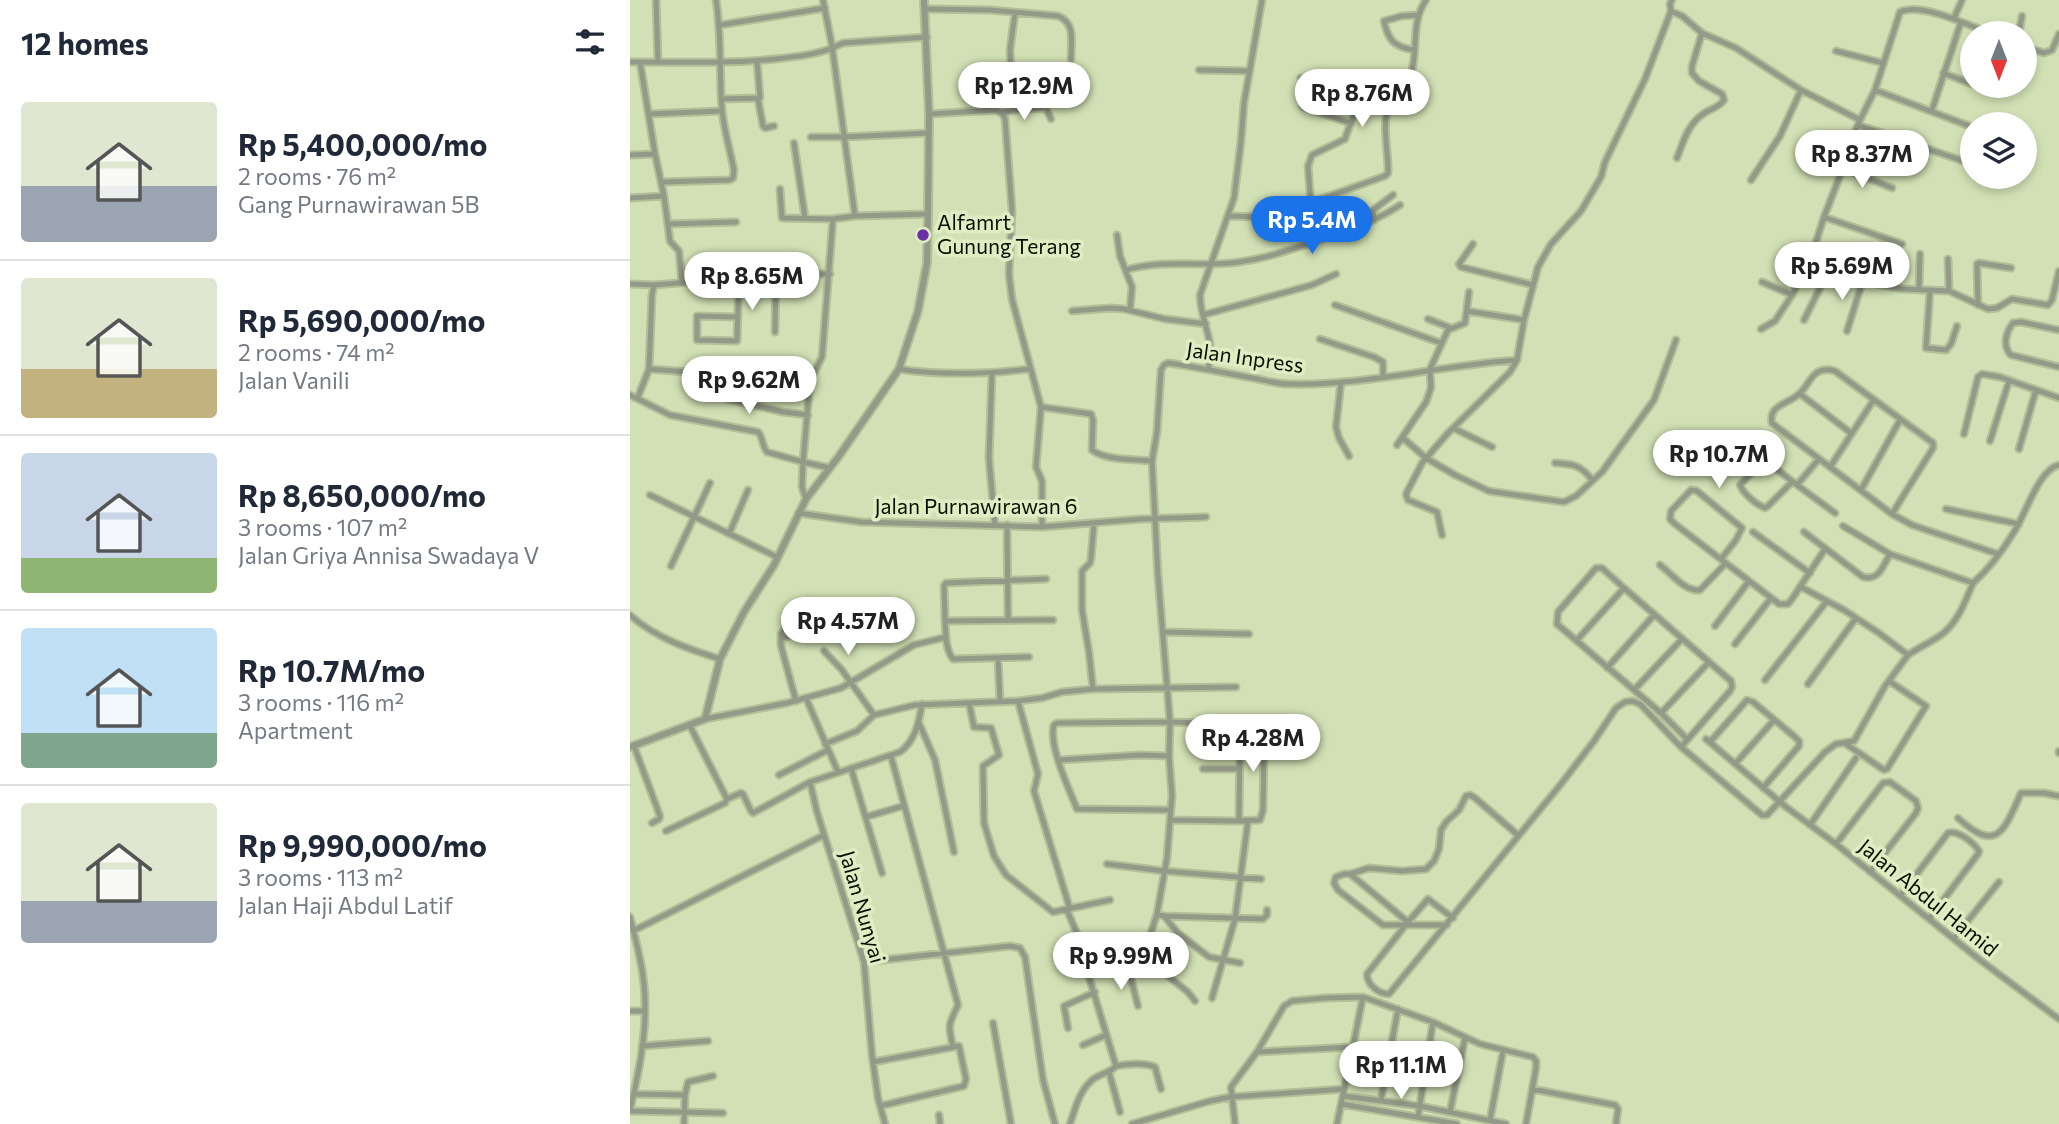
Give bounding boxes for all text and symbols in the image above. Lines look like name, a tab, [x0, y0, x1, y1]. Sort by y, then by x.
north arrow	[1960, 21, 2037, 98]
map controls	[1960, 21, 2037, 189]
icon: filters	[571, 23, 609, 61]
text: 12 homes	[21, 24, 149, 61]
pin: Rp 12.9M	[952, 62, 1096, 122]
pin: Rp 8.76M	[1290, 69, 1434, 129]
text: Rp 12.9M	[974, 71, 1074, 99]
text: Rp 8.76M	[1311, 78, 1413, 106]
button: layers	[1960, 112, 2037, 189]
text: Rp 5,400,000/mo	[238, 125, 487, 162]
icon: home	[77, 130, 161, 214]
pin: Rp 8.37M	[1790, 130, 1934, 190]
text: Rp 8.37M	[1811, 139, 1913, 167]
text: 2 rooms · 76 m²	[238, 162, 396, 190]
text: Gang Purnawirawan 5B	[238, 190, 479, 218]
pin: Rp 5.4M	[1247, 196, 1377, 256]
text: Rp 5.4M	[1267, 205, 1357, 233]
place label: Alfamrt Gunung Terang	[937, 209, 1081, 258]
marker: Alfamrt Gunung Terang	[915, 227, 931, 243]
pin: Rp 5.69M	[1770, 243, 1914, 302]
text: Rp 5.69M	[1791, 251, 1893, 279]
pin: Rp 8.65M	[680, 252, 824, 312]
text: Rp 8.65M	[700, 261, 804, 289]
text: Rp 5,690,000/mo	[238, 301, 485, 338]
icon: home	[77, 306, 161, 390]
street label: Jalan Inpress	[1185, 336, 1305, 377]
text: 2 rooms · 74 m²	[238, 338, 394, 366]
pin: Rp 9.62M	[677, 356, 821, 416]
text: Rp 9.62M	[698, 365, 800, 393]
text: Jalan Vanili	[238, 366, 350, 394]
pin: Rp 10.7M	[1647, 430, 1791, 490]
text: Rp 10.7M	[1669, 439, 1769, 467]
text: Rp 8,650,000/mo	[238, 476, 486, 513]
icon: home	[77, 481, 161, 565]
street label: Jalan Purnawirawan 6	[874, 493, 1078, 518]
text: 3 rooms · 107 m²	[238, 513, 407, 541]
text: Jalan Griya Annisa Swadaya V	[238, 541, 539, 569]
pin: Rp 4.57M	[776, 598, 920, 657]
text: Rp 4.57M	[797, 606, 899, 634]
text: Rp 10.7M/mo	[238, 651, 425, 688]
icon: home	[77, 656, 161, 740]
text: 3 rooms · 116 m²	[238, 688, 404, 716]
pin: Rp 4.28M	[1181, 714, 1325, 774]
text: Apartment	[238, 716, 353, 744]
text: Rp 4.28M	[1201, 723, 1305, 751]
text: Rp 9,990,000/mo	[238, 826, 487, 863]
icon: home	[77, 831, 161, 915]
street label: Jalan Abdul Hamid	[1854, 833, 2004, 961]
street label: Jalan Nunyai	[835, 847, 891, 966]
text: 3 rooms · 113 m²	[238, 863, 403, 891]
text: Jalan Haji Abdul Latif	[238, 891, 453, 919]
pin: Rp 9.99M	[1049, 932, 1193, 992]
text: Rp 9.99M	[1069, 941, 1173, 969]
pin: Rp 11.1M	[1329, 1042, 1473, 1101]
text: Rp 11.1M	[1355, 1050, 1447, 1078]

